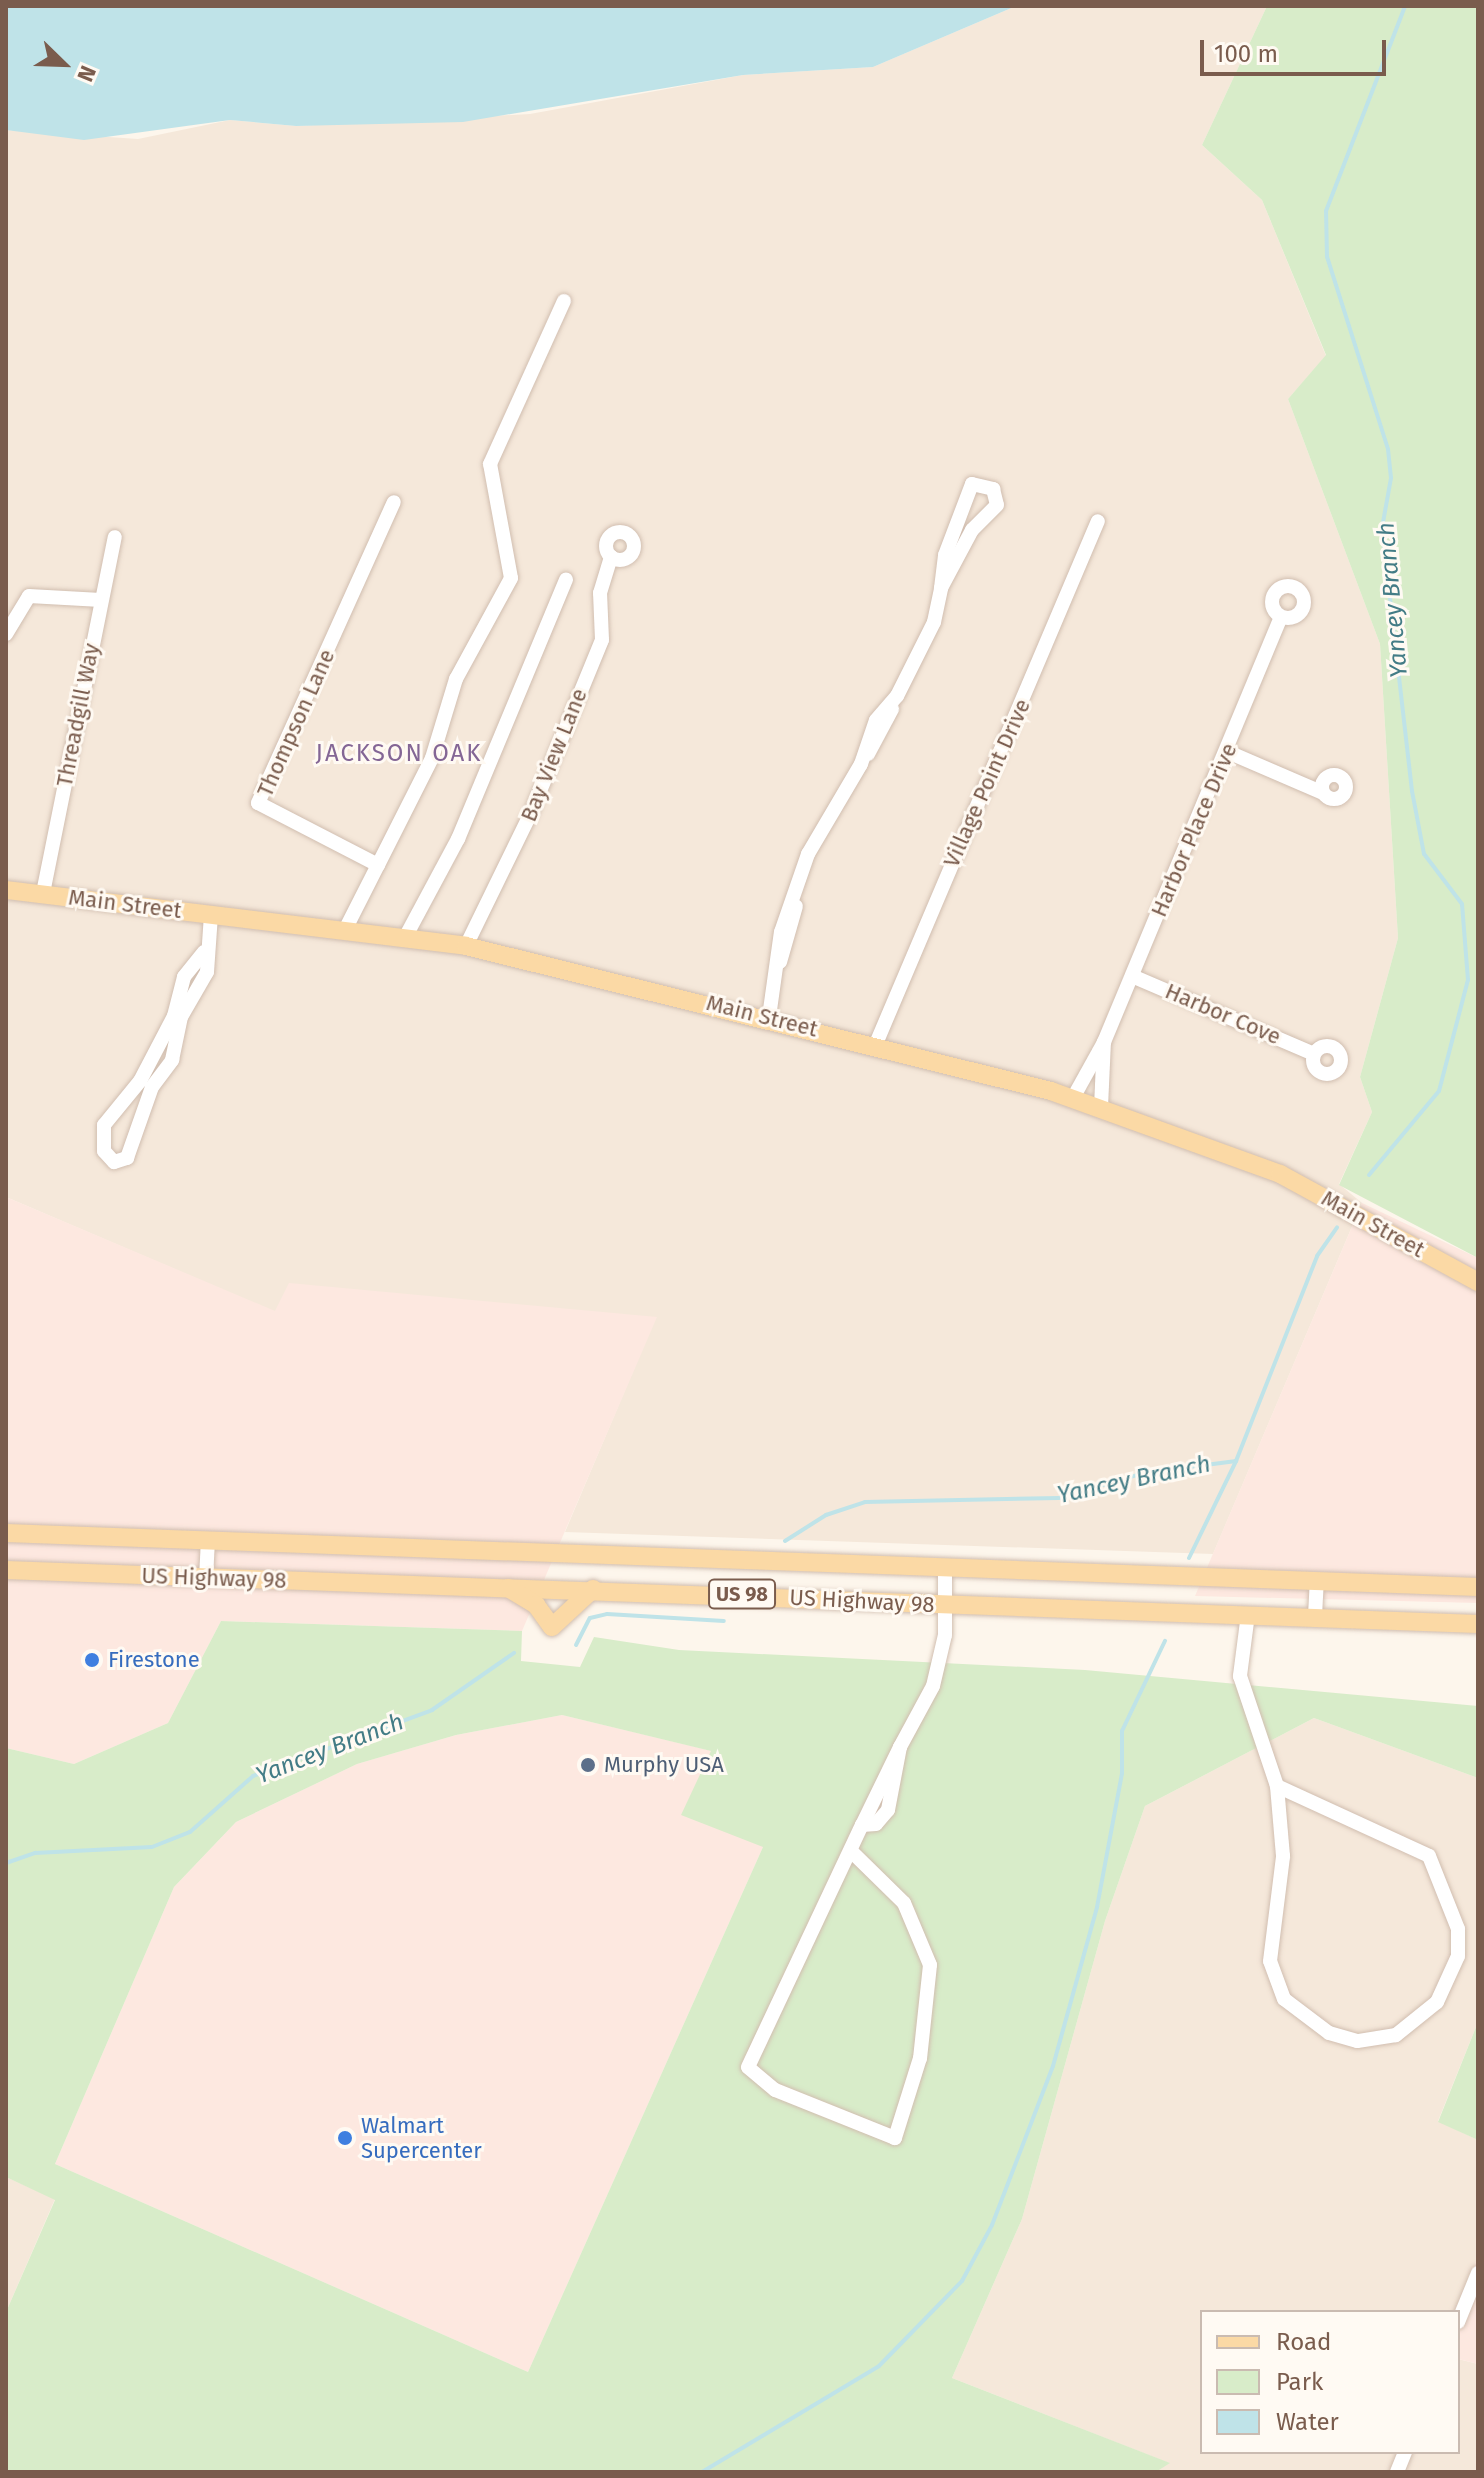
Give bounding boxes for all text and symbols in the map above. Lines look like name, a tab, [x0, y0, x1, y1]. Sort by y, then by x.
north arrow	[24, 24, 104, 104]
scale bar	[1204, 24, 1390, 74]
text: 100 m	[1214, 40, 1278, 68]
text: N	[71, 62, 102, 86]
water label: Yancey Branch	[1372, 521, 1414, 679]
street label: Threadgill Way	[51, 641, 105, 789]
street label: Thompson Lane	[252, 645, 340, 801]
street label: Bay View Lane	[515, 685, 593, 825]
street label: Village Point Drive	[938, 695, 1036, 871]
street label: Harbor Place Drive	[1146, 739, 1242, 921]
district label: JACKSON OAK	[316, 740, 482, 768]
street label: Main Street	[67, 884, 183, 924]
street label: Harbor Cove	[1161, 978, 1285, 1050]
street label: Main Street	[704, 989, 820, 1043]
street label: Main Street	[1317, 1185, 1429, 1263]
water label: Yancey Branch	[1055, 1450, 1213, 1510]
street label: US Highway 98	[141, 1562, 287, 1594]
road number: US 98	[708, 1578, 776, 1610]
street label: US Highway 98	[789, 1584, 935, 1618]
place label: Firestone	[108, 1647, 200, 1673]
marker: Firestone	[83, 1651, 101, 1669]
water label: Yancey Branch	[252, 1708, 408, 1790]
place label: Murphy USA	[604, 1752, 724, 1778]
marker: Murphy USA	[579, 1756, 597, 1774]
place label: Walmart Supercenter	[361, 2112, 482, 2164]
marker: Walmart Supercenter	[336, 2129, 354, 2147]
legend	[1200, 2310, 1460, 2454]
text: Road	[1276, 2328, 1331, 2356]
text: Park	[1276, 2368, 1323, 2396]
text: Water	[1276, 2408, 1339, 2436]

